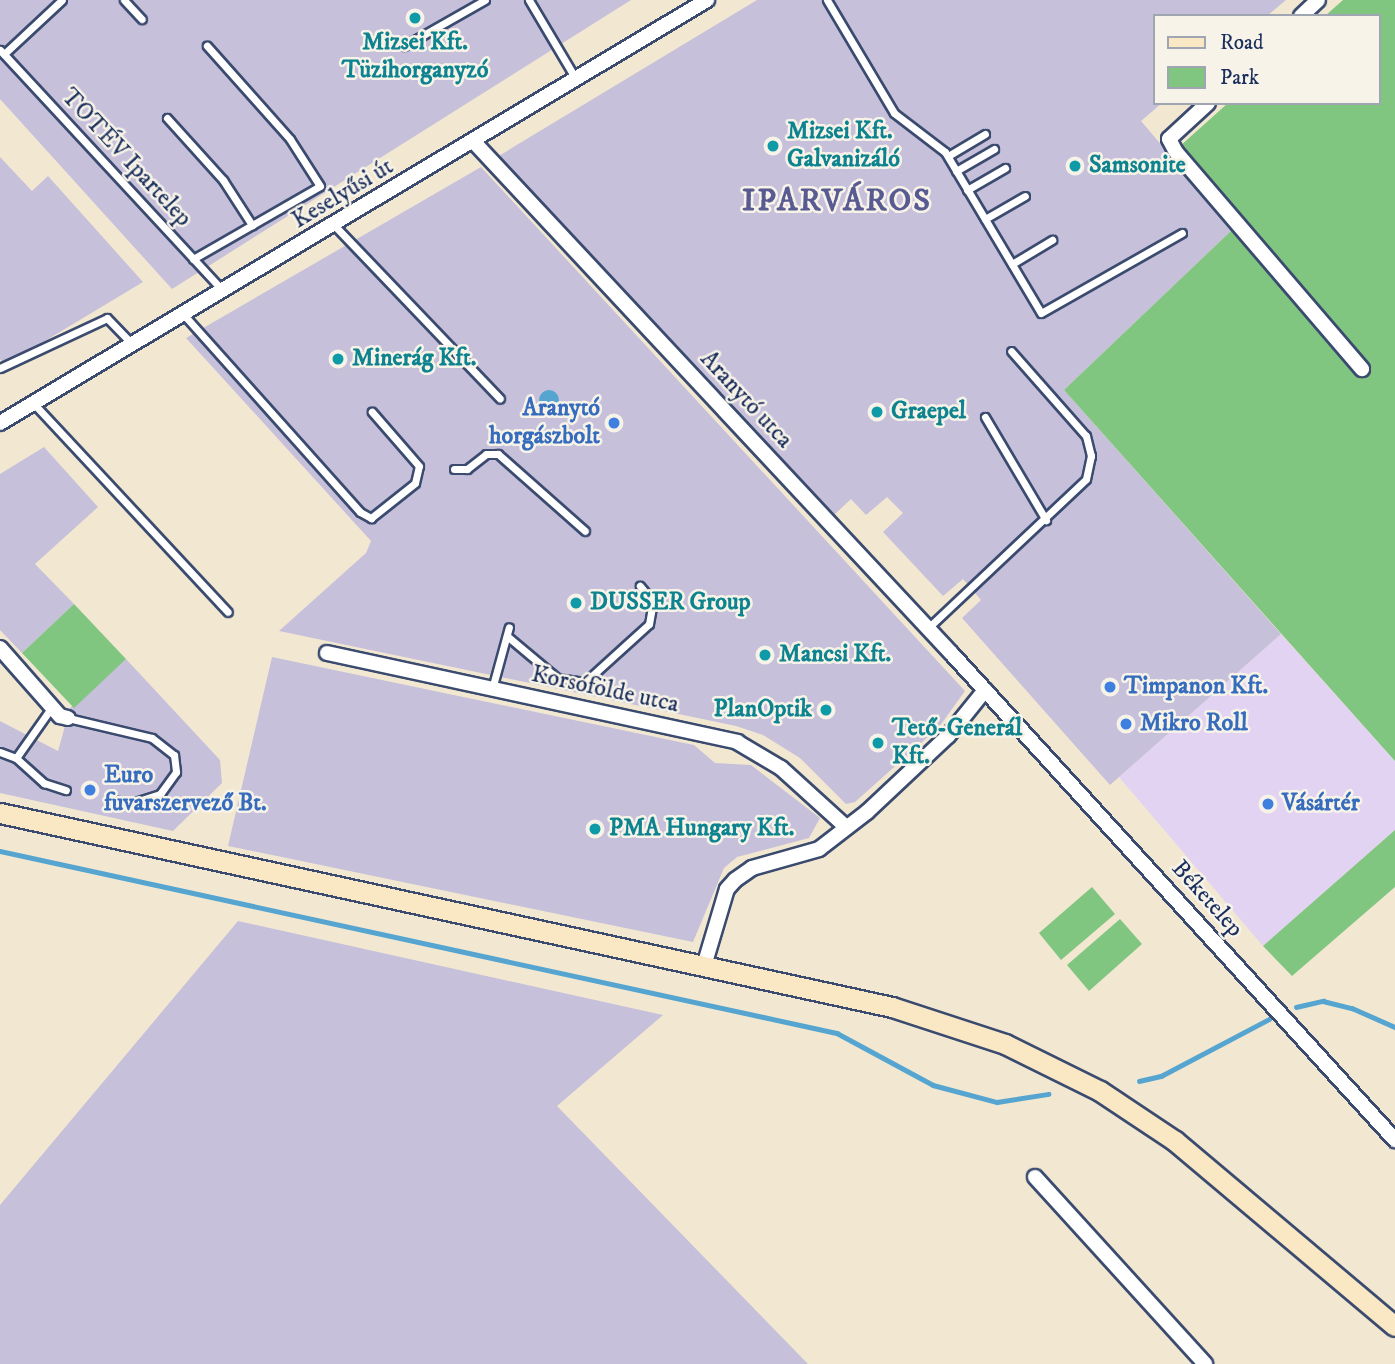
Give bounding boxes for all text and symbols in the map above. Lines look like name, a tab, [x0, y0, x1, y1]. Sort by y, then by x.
marker: Mizsei Kft. Tüzihorganyzó	[407, 10, 423, 26]
legend	[1154, 14, 1381, 105]
place label: Mizsei Kft. Tüzihorganyzó	[342, 29, 488, 85]
text: Road	[1220, 30, 1264, 56]
text: Park	[1220, 65, 1259, 91]
street label: TOTÉV Ipartelep	[55, 83, 197, 233]
place label: Mizsei Kft. Galvanizáló	[787, 118, 900, 174]
marker: Mizsei Kft. Galvanizáló	[765, 138, 781, 154]
place label: Samsonite	[1089, 152, 1186, 180]
street label: Keselyűsi út	[287, 153, 399, 235]
marker: Samsonite	[1067, 158, 1083, 174]
district label: IPARVÁROS	[743, 182, 931, 220]
place label: Minerág Kft.	[352, 345, 476, 373]
street label: Aranytó utca	[694, 345, 798, 455]
marker: Minerág Kft.	[330, 351, 346, 367]
place label: Aranytó horgászbolt	[489, 395, 600, 451]
place label: Graepel	[891, 398, 966, 426]
marker: Graepel	[869, 404, 885, 420]
marker: Aranytó horgászbolt	[606, 415, 622, 431]
place label: DUSSER Group	[590, 589, 751, 617]
marker: DUSSER Group	[568, 595, 584, 611]
place label: Mancsi Kft.	[779, 641, 891, 669]
marker: Mancsi Kft.	[757, 647, 773, 663]
street label: Korsófölde utca	[529, 660, 681, 720]
place label: Timpanon Kft.	[1124, 673, 1268, 701]
marker: Timpanon Kft.	[1102, 679, 1118, 695]
place label: PlanOptik	[714, 696, 812, 724]
marker: PlanOptik	[818, 702, 834, 718]
place label: Mikro Roll	[1140, 710, 1248, 738]
place label: Tető-Generál Kft.	[892, 715, 1022, 771]
marker: Mikro Roll	[1118, 716, 1134, 732]
marker: Tető-Generál Kft.	[870, 735, 886, 751]
place label: Euro fuvarszervező Bt.	[104, 762, 267, 818]
marker: Euro fuvarszervező Bt.	[82, 782, 98, 798]
place label: Vásártér	[1282, 790, 1360, 818]
marker: Vásártér	[1260, 796, 1276, 812]
place label: PMA Hungary Kft.	[609, 815, 794, 843]
marker: PMA Hungary Kft.	[587, 821, 603, 837]
street label: Béketelep	[1165, 855, 1249, 943]

